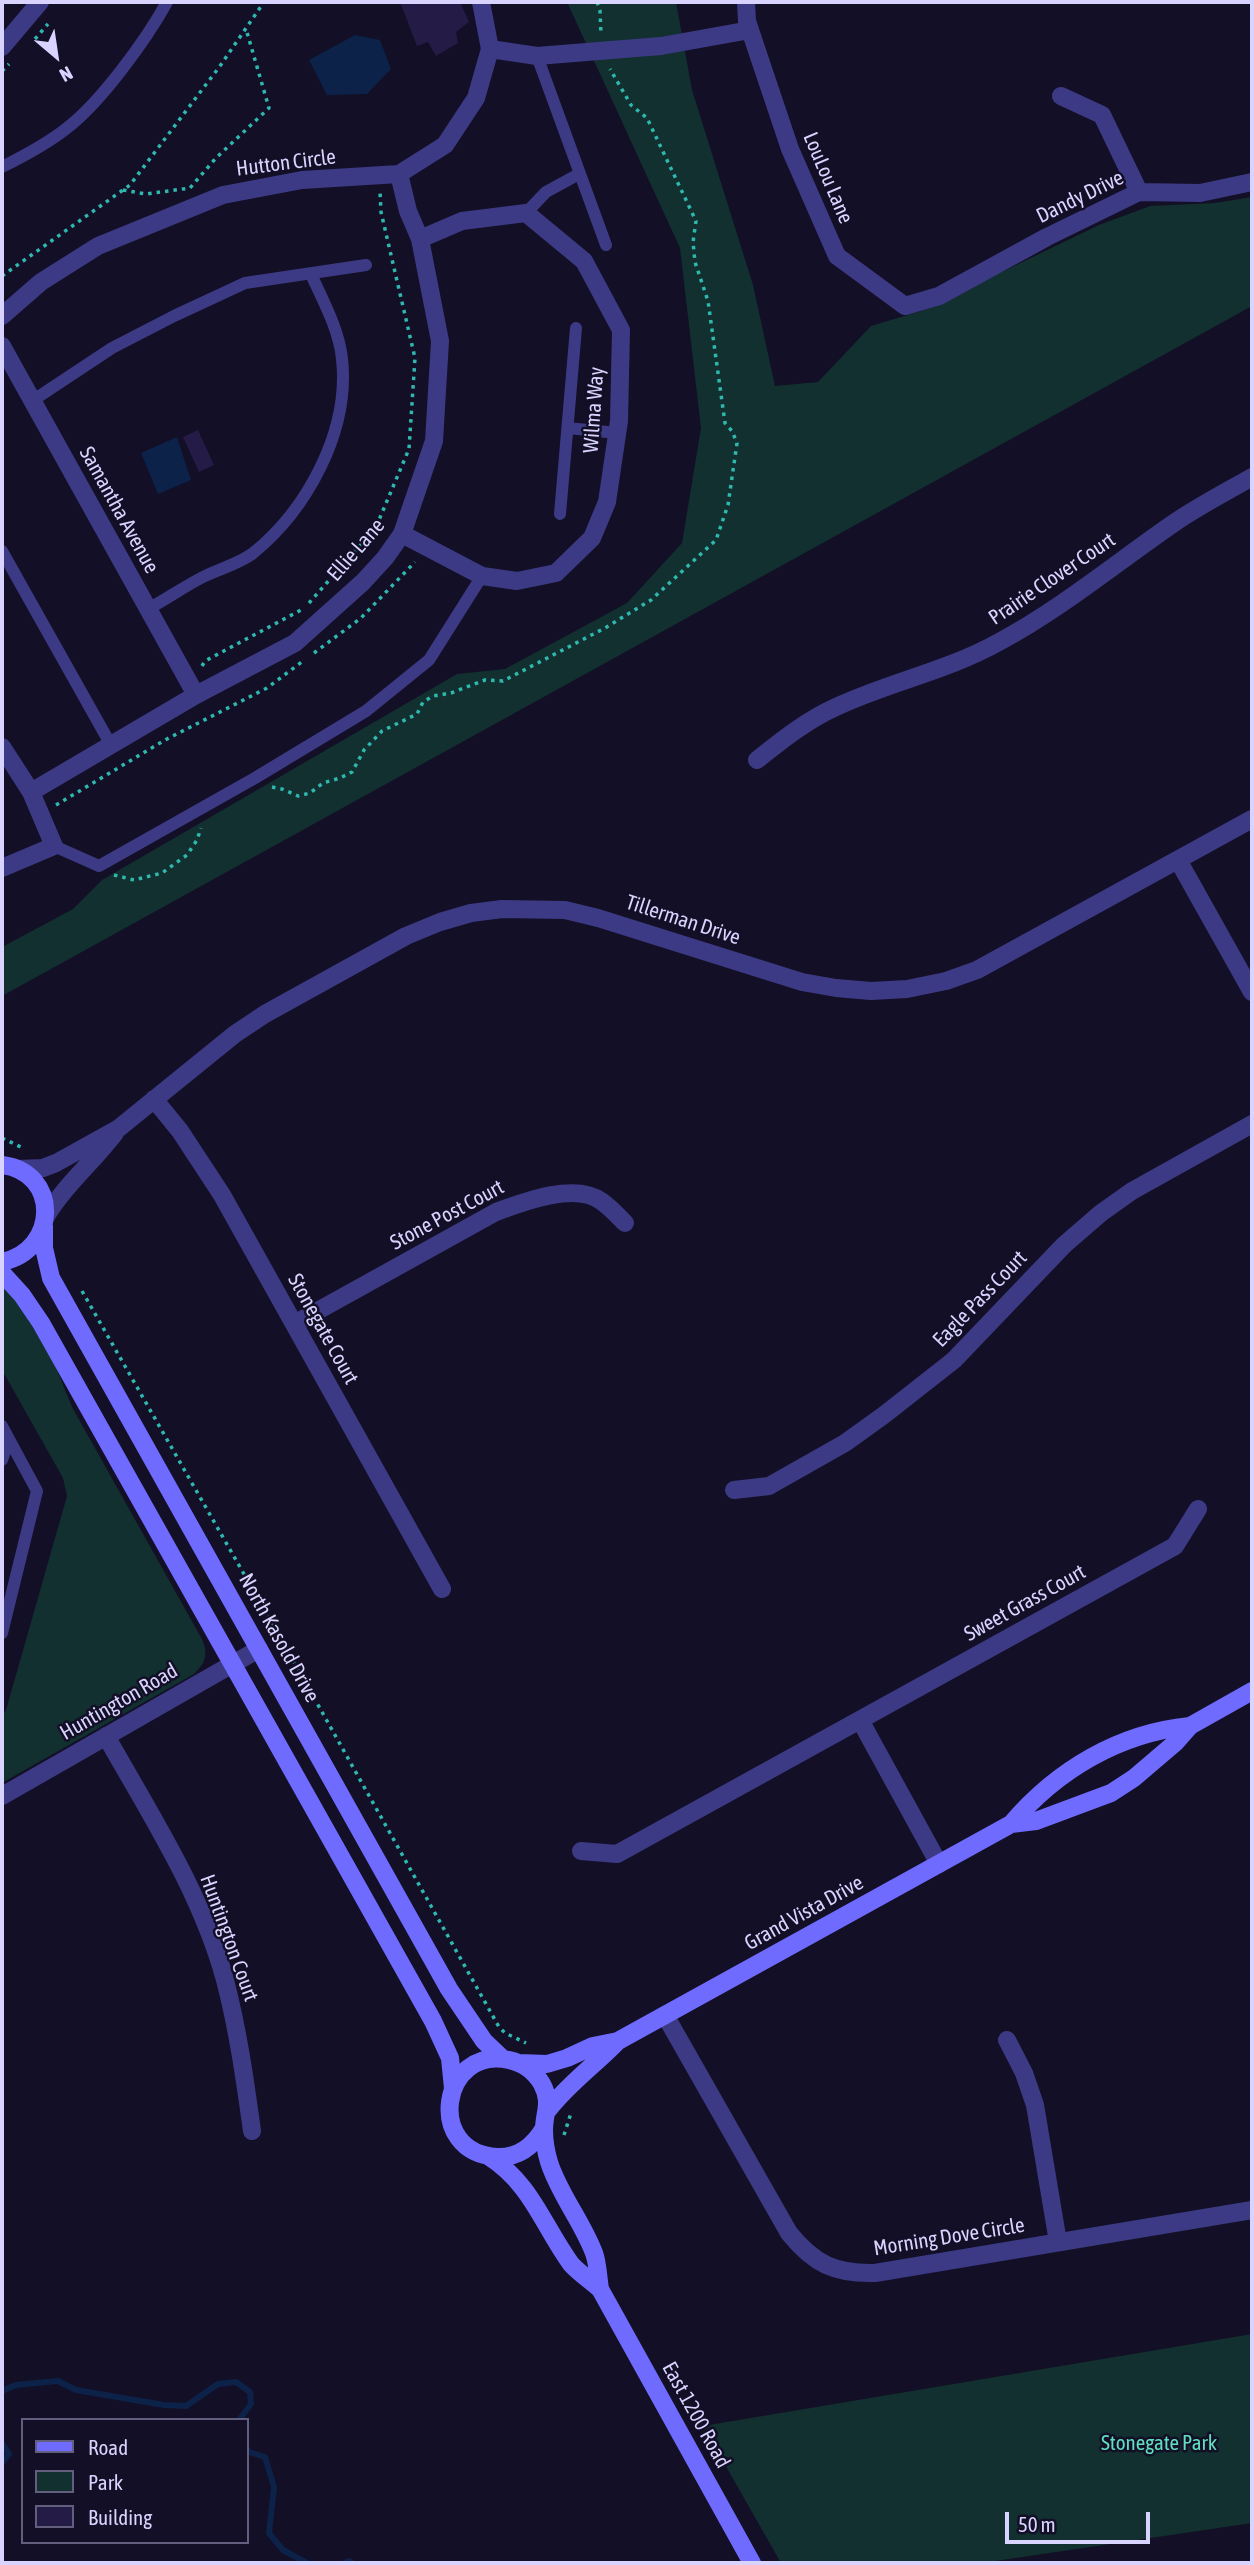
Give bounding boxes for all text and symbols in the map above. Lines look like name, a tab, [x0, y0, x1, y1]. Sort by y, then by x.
north arrow	[21, 21, 91, 91]
text: N	[56, 62, 76, 87]
street label: LouLou Lane	[797, 129, 859, 227]
street label: Hutton Circle	[235, 144, 337, 182]
street label: Dandy Drive	[1032, 165, 1128, 229]
street label: Wilma Way	[578, 366, 610, 454]
street label: Samantha Avenue	[74, 442, 164, 578]
street label: Ellie Lane	[322, 513, 390, 587]
street label: Prairie Clover Court	[984, 527, 1120, 631]
street label: Tillerman Drive	[623, 890, 743, 950]
street label: Stone Post Court	[386, 1175, 508, 1255]
street label: Eagle Pass Court	[928, 1246, 1032, 1352]
street label: Stonegate Court	[282, 1269, 364, 1389]
street label: Sweet Grass Court	[960, 1559, 1090, 1647]
street label: North Kasold Drive	[233, 1569, 325, 1707]
street label: Huntington Road	[56, 1658, 182, 1746]
street label: Grand Vista Drive	[740, 1870, 868, 1956]
street label: Huntington Court	[194, 1871, 264, 2005]
street label: Morning Dove Circle	[872, 2213, 1026, 2261]
street label: East 1200 Road	[656, 2358, 736, 2472]
legend	[21, 2418, 248, 2544]
park label: Stonegate Park	[1101, 2430, 1217, 2456]
text: Road	[88, 2435, 128, 2459]
text: Park	[88, 2470, 123, 2494]
scale bar	[1009, 2498, 1154, 2542]
text: Building	[88, 2505, 152, 2529]
text: 50 m	[1018, 2512, 1056, 2536]

